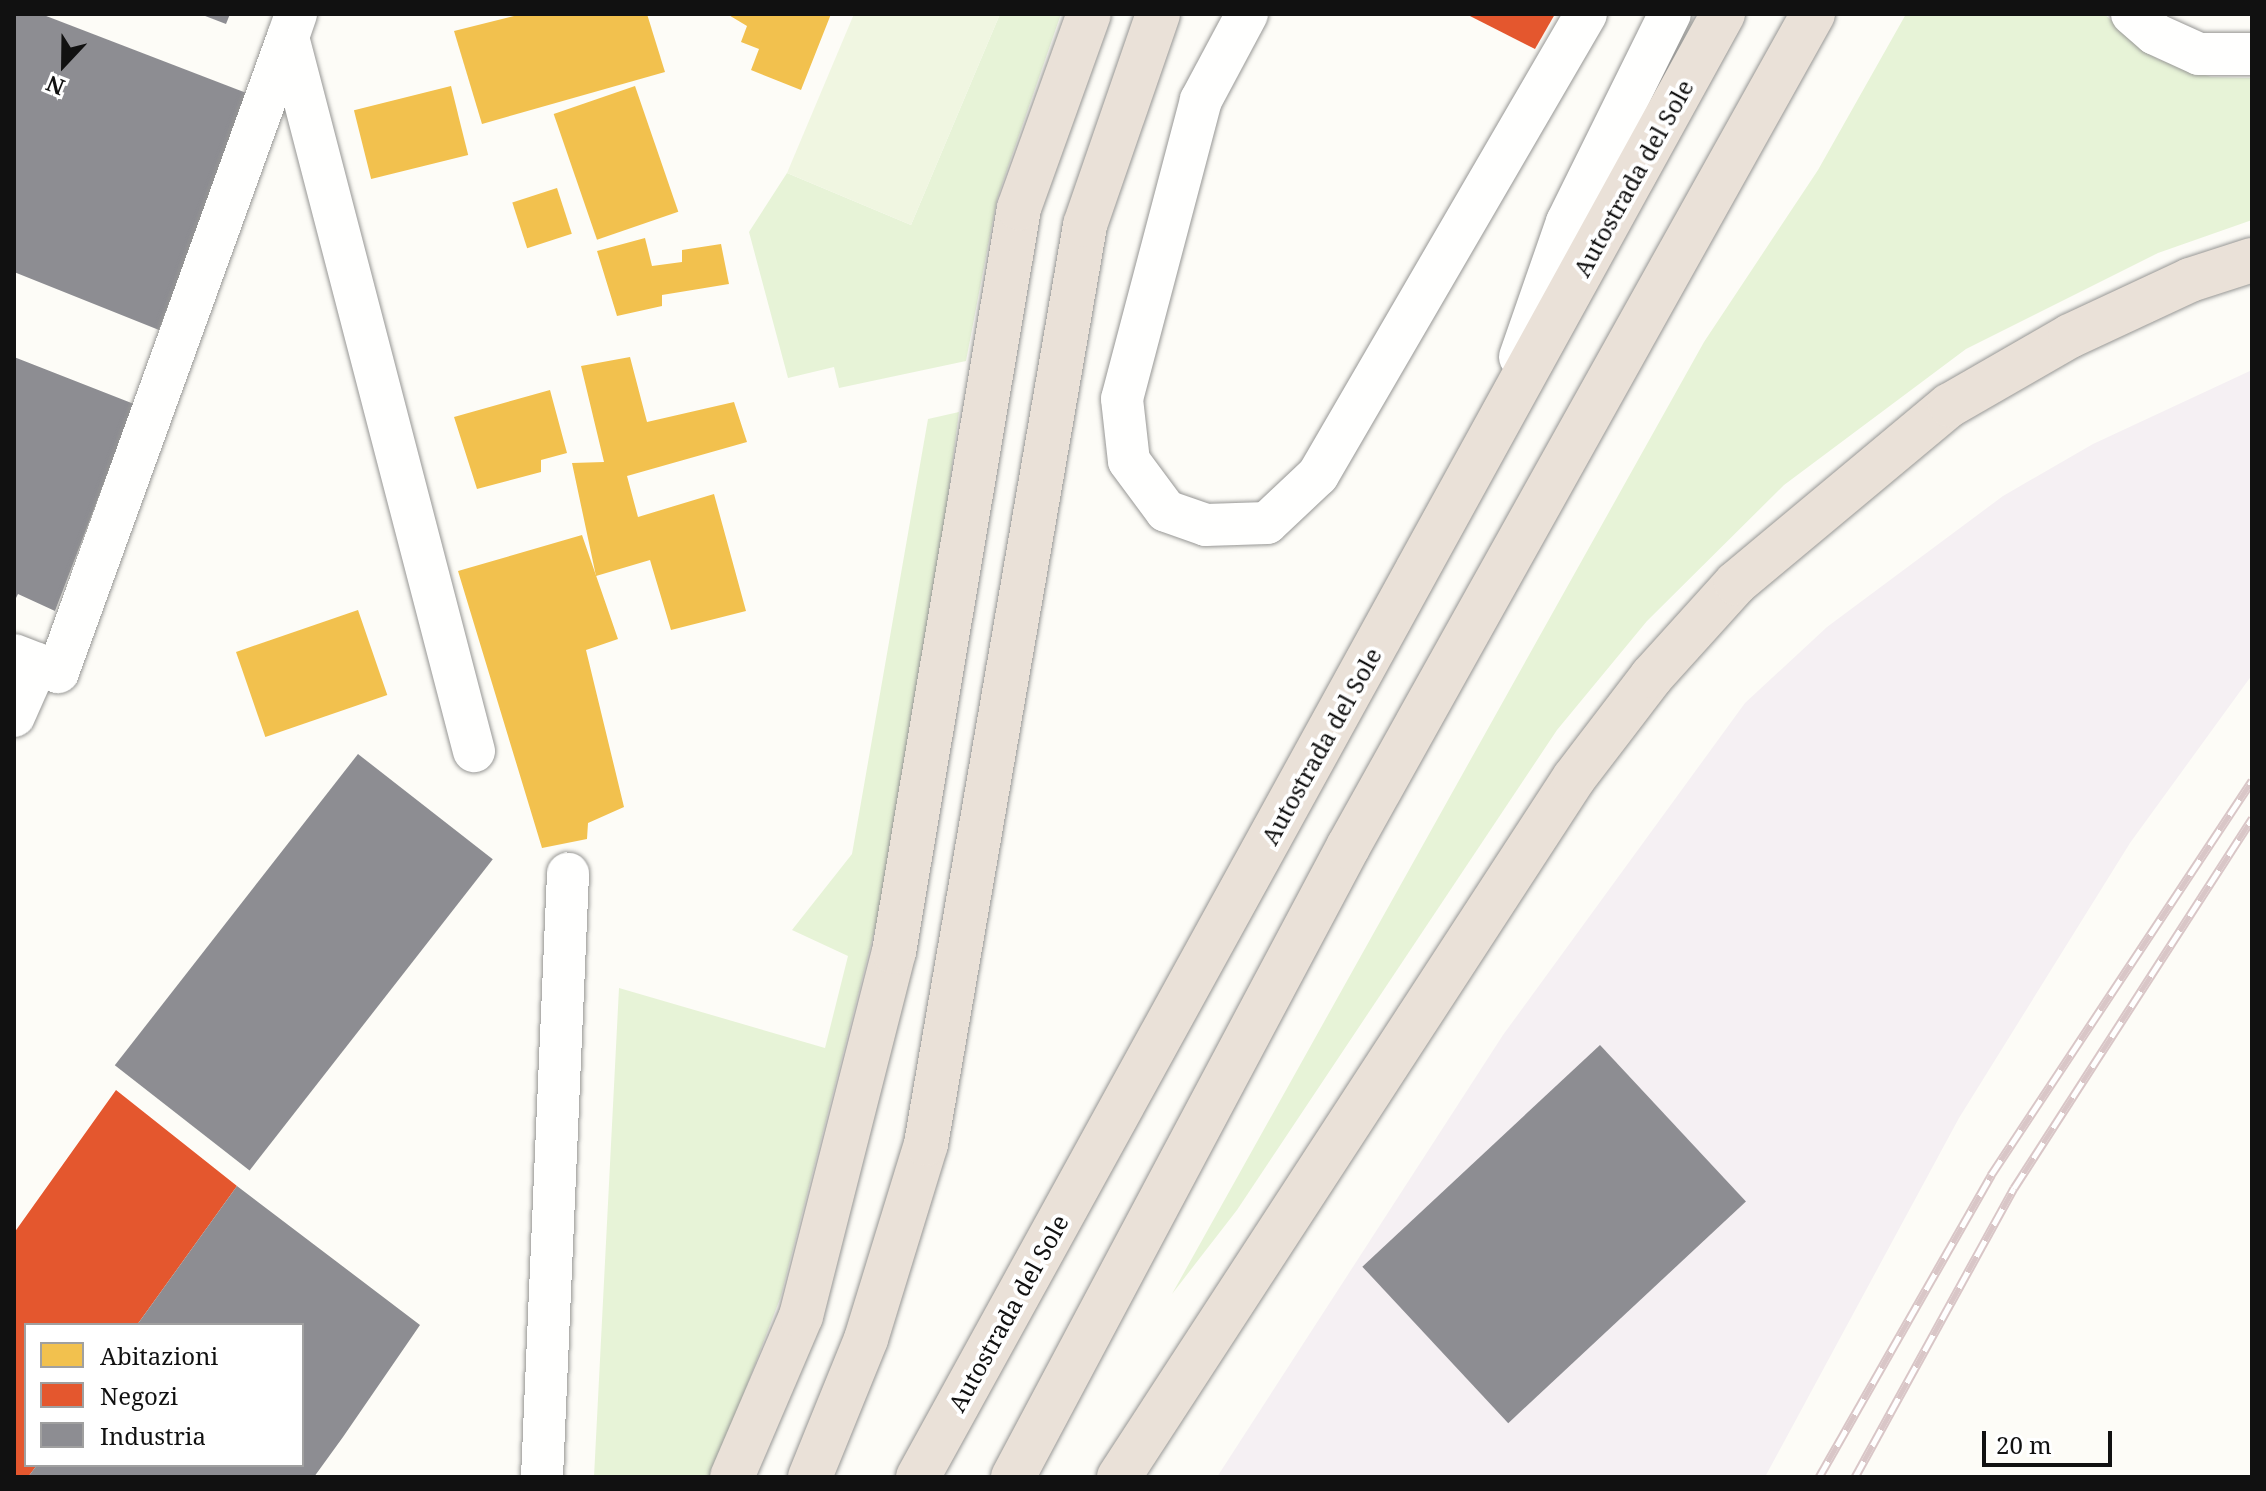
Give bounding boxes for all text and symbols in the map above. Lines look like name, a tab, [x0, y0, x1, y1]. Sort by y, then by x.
north arrow	[24, 24, 104, 104]
text: N	[41, 69, 69, 103]
street label: Autostrada del Sole	[1567, 75, 1699, 281]
street label: Autostrada del Sole	[1255, 643, 1387, 849]
street label: Autostrada del Sole	[942, 1210, 1074, 1416]
legend	[24, 1323, 304, 1467]
text: Abitazioni	[100, 1339, 218, 1372]
text: Negozi	[100, 1379, 178, 1412]
scale bar	[1986, 1415, 2116, 1465]
text: Industria	[100, 1419, 206, 1452]
text: 20 m	[1996, 1428, 2052, 1461]

